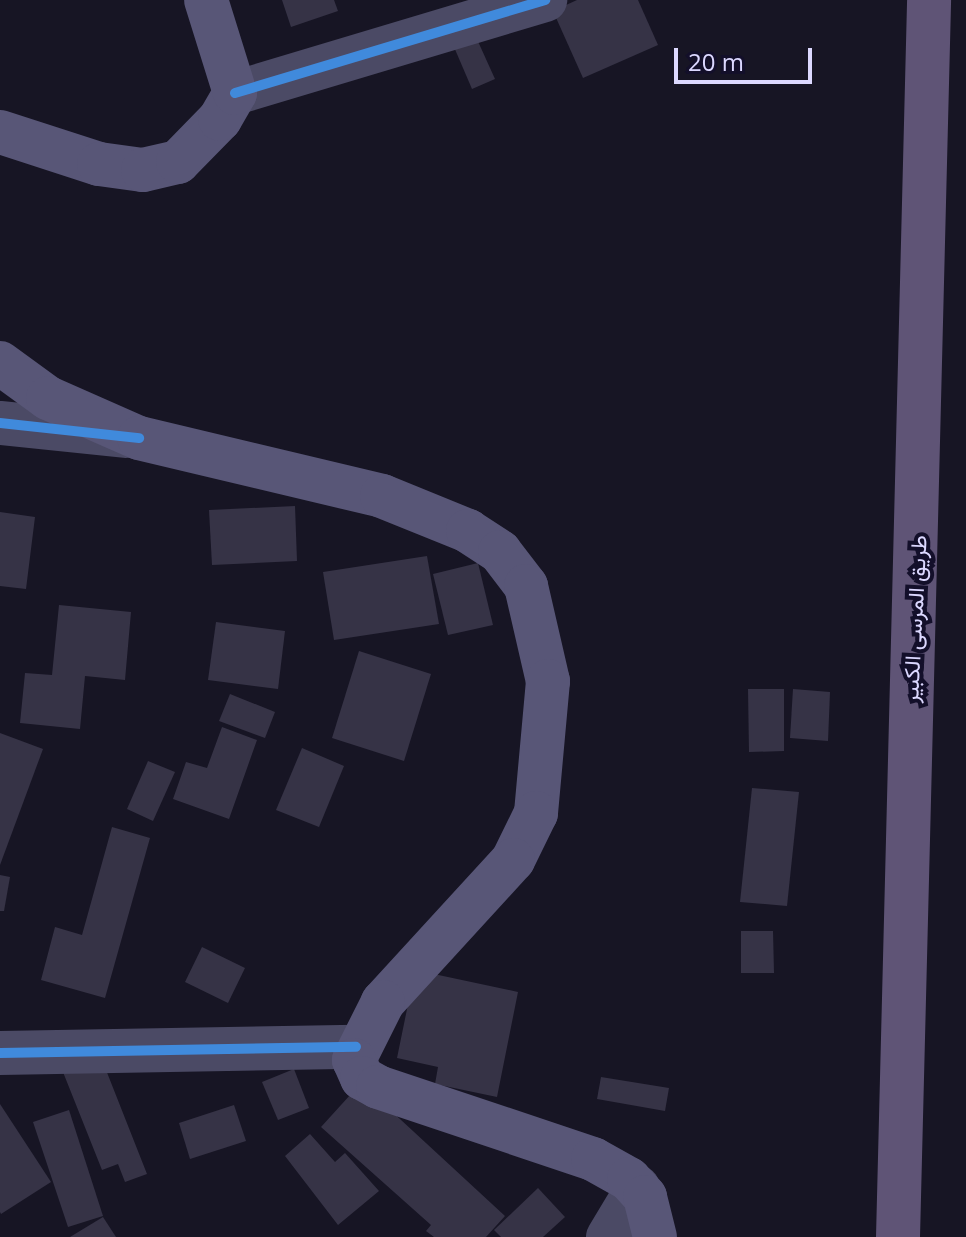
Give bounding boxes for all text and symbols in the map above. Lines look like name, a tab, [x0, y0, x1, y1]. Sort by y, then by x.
scale bar	[678, 32, 816, 82]
text: 20 m	[688, 45, 744, 78]
street label: طريق المرسى الكبير	[896, 534, 932, 704]

